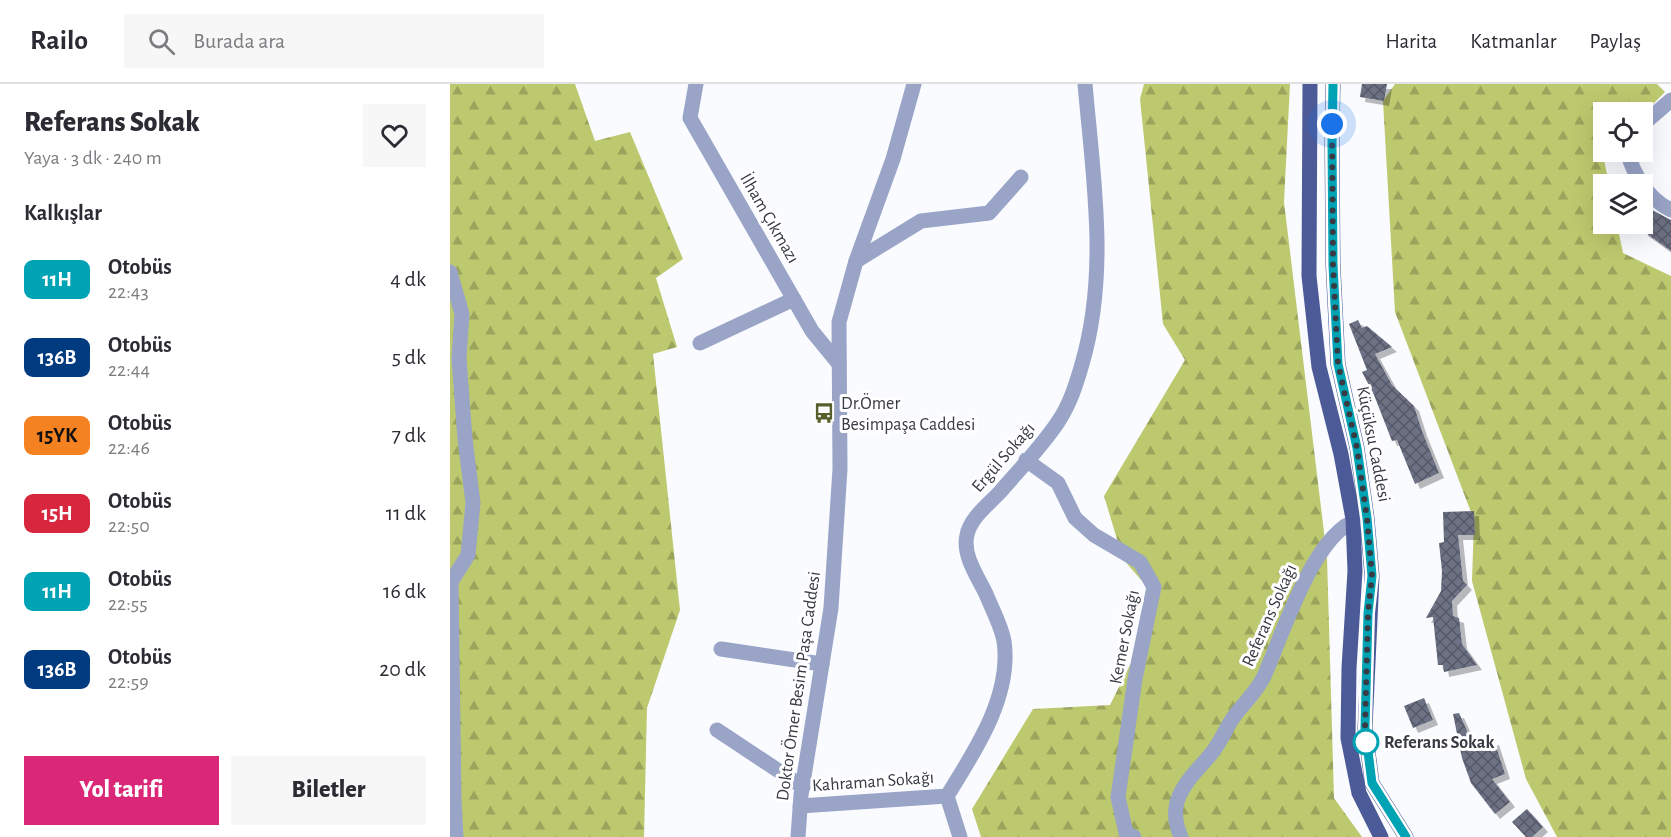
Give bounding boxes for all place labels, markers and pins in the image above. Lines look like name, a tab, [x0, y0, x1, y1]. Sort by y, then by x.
place label: Dr.Ömer Besimpaşa Caddesi	[841, 393, 975, 434]
bus stop icon: Dr.Ömer Besimpaşa Caddesi	[812, 401, 836, 425]
marker: Referans Sokak	[1353, 729, 1379, 755]
place label: Referans Sokak	[1384, 734, 1494, 752]

